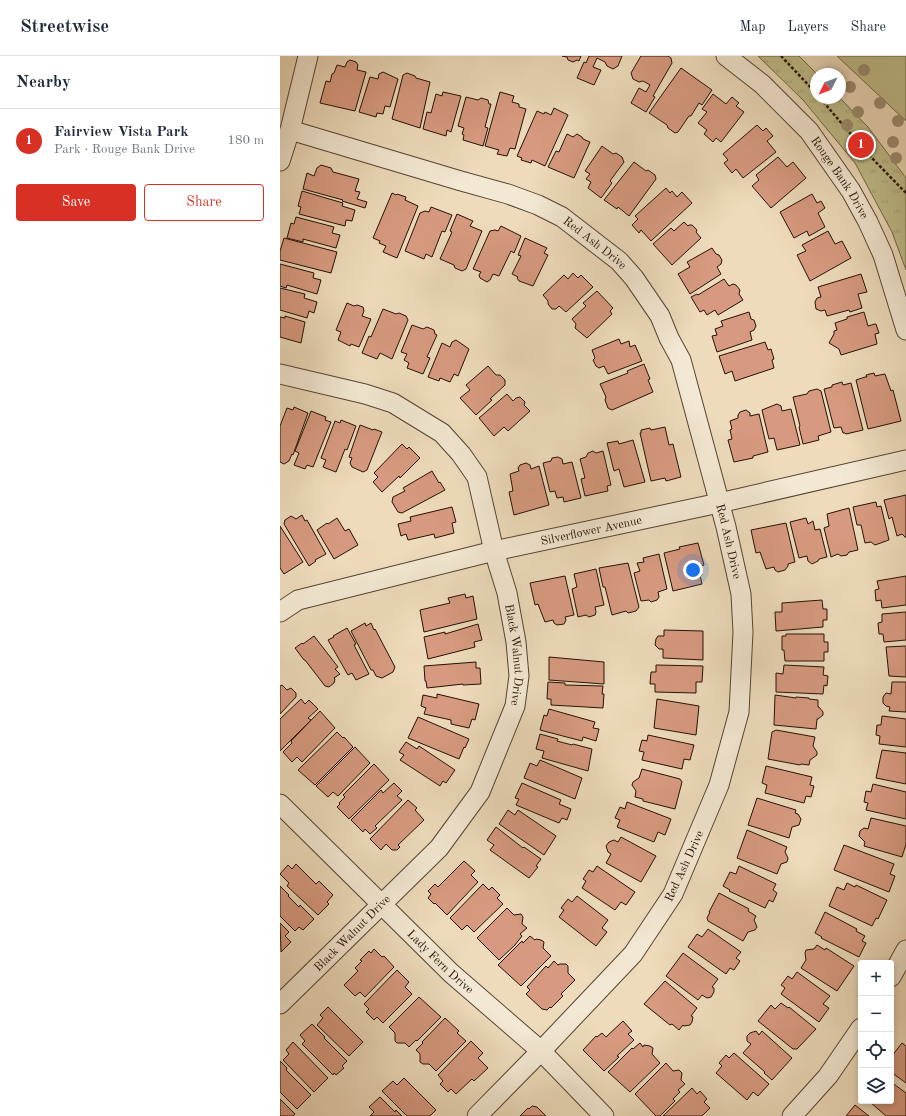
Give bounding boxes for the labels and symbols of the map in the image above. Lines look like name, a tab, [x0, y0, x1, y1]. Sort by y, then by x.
north arrow	[810, 68, 846, 104]
pin: 1	[848, 130, 874, 160]
street label: Rouge Bank Drive	[808, 135, 870, 221]
street label: Red Ash Drive	[561, 215, 629, 272]
street label: Red Ash Drive	[713, 503, 743, 581]
street label: Silverflower Avenue	[540, 515, 643, 548]
your location	[683, 560, 703, 580]
street label: Black Walnut Drive	[502, 603, 524, 707]
street label: Red Ash Drive	[663, 829, 707, 904]
street label: Black Walnut Drive	[312, 893, 394, 974]
street label: Lady Fern Drive	[404, 928, 476, 997]

